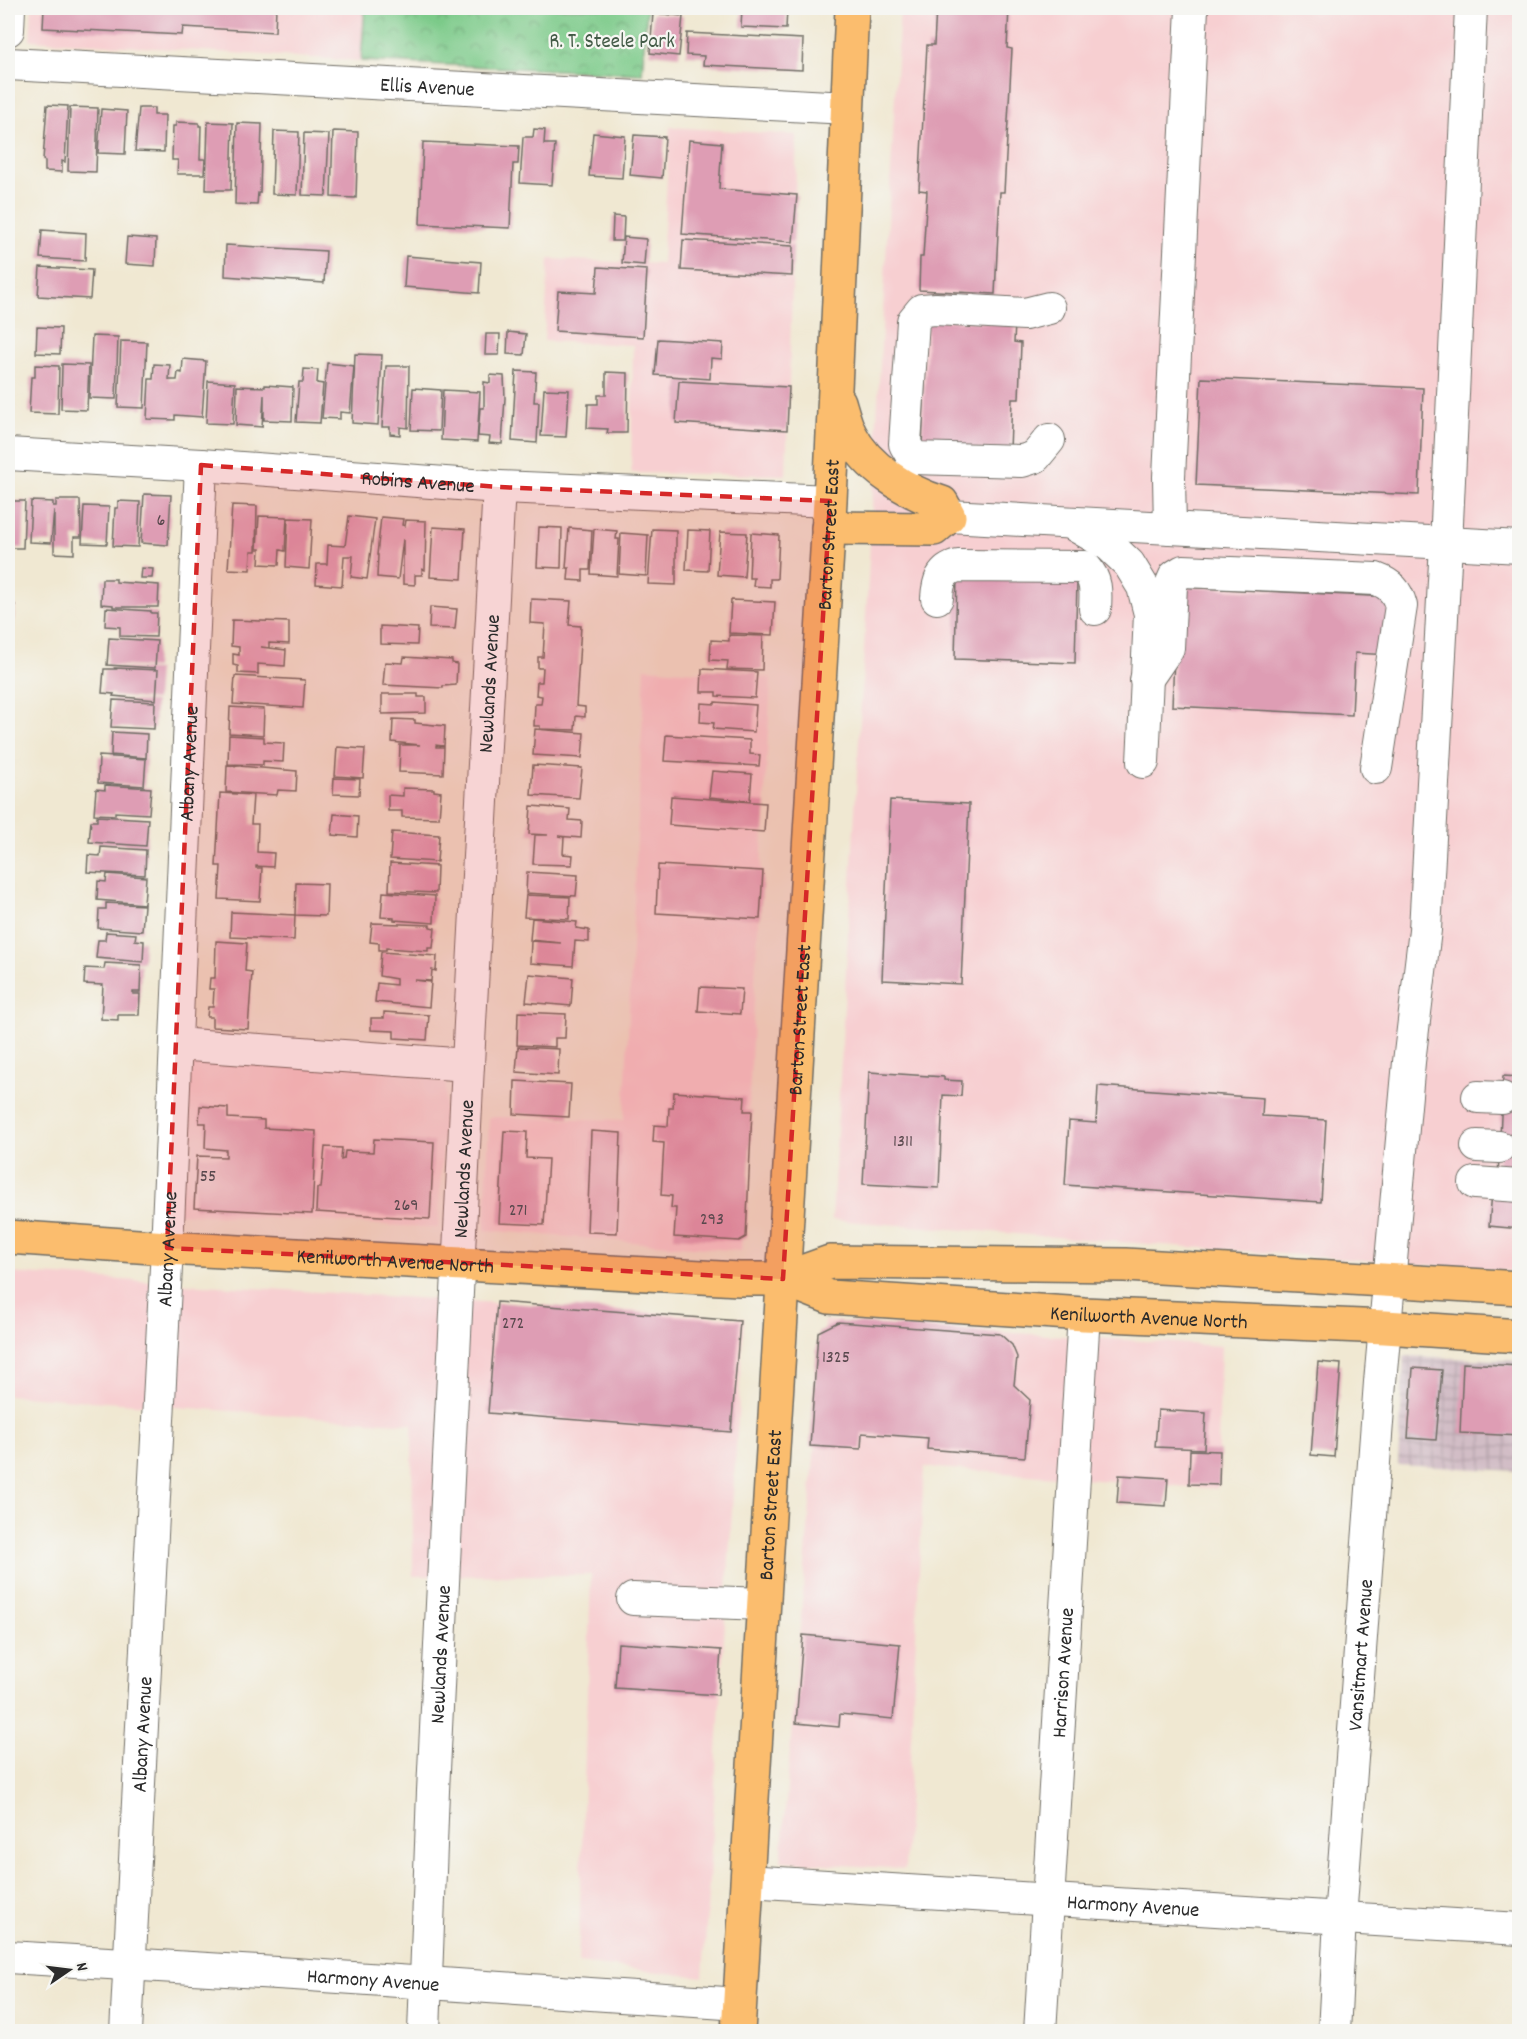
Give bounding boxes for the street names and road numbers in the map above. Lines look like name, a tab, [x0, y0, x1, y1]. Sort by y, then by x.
street label: Ellis Avenue	[379, 72, 475, 106]
street label: Barton Street East	[811, 458, 850, 611]
street label: Robins Avenue	[360, 465, 476, 503]
street label: Newlands Avenue	[473, 614, 510, 754]
street label: Albany Avenue	[174, 705, 209, 822]
street label: Barton Street East	[782, 943, 821, 1096]
street label: Newlands Avenue	[448, 1099, 484, 1239]
street label: Albany Avenue	[152, 1191, 187, 1308]
street label: Kenilworth Avenue North	[296, 1243, 495, 1284]
street label: Kenilworth Avenue North	[1049, 1300, 1248, 1339]
street label: Barton Street East	[753, 1429, 792, 1581]
street label: Vansitmart Avenue	[1342, 1578, 1383, 1732]
street label: Newlands Avenue	[424, 1584, 461, 1724]
street label: Harrison Avenue	[1046, 1607, 1084, 1739]
street label: Albany Avenue	[127, 1676, 163, 1793]
street label: Harmony Avenue	[1066, 1889, 1200, 1927]
street label: Harmony Avenue	[306, 1963, 440, 2002]

